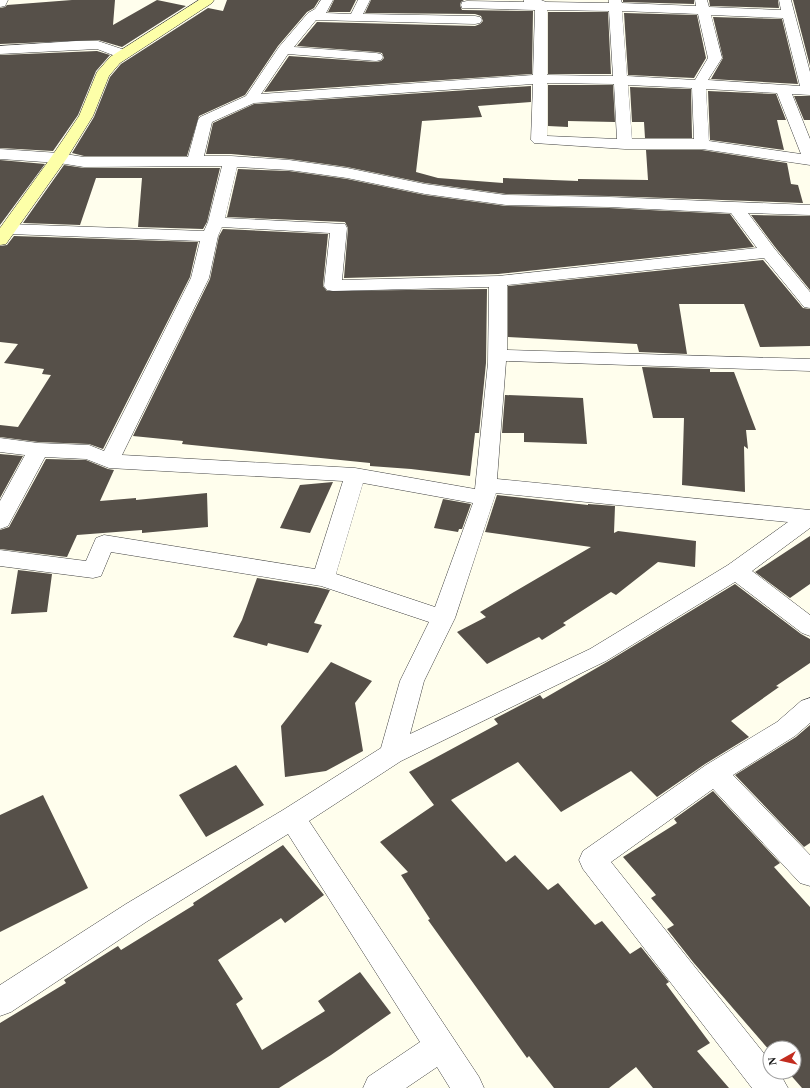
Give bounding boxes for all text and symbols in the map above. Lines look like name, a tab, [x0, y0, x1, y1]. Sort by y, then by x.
north arrow	[762, 1040, 802, 1080]
text: N	[766, 1057, 779, 1066]

